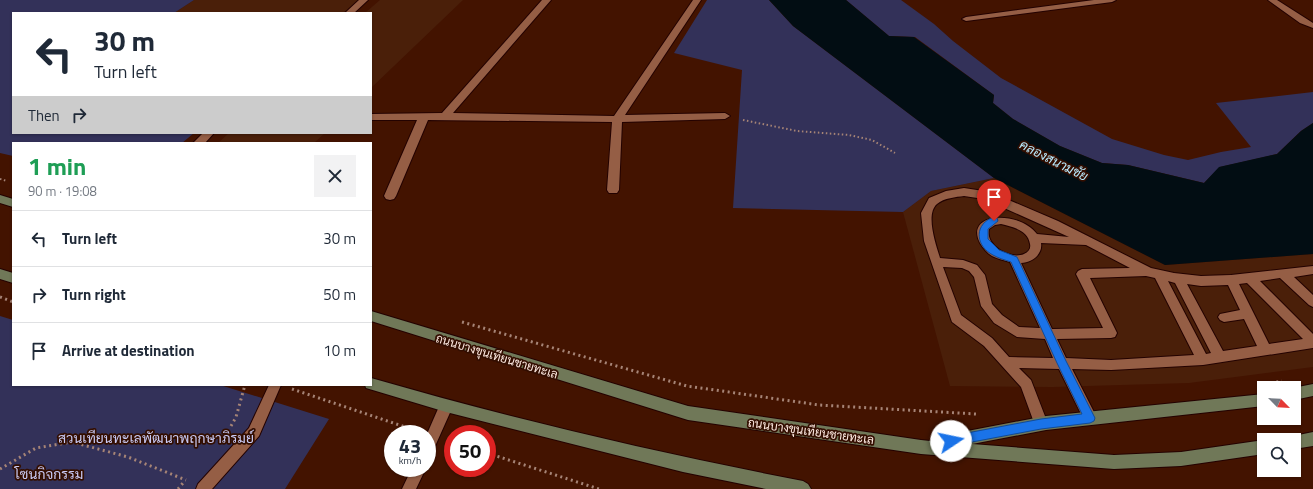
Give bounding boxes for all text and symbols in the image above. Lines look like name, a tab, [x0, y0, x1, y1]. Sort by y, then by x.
text: 30 m	[94, 19, 155, 62]
icon: left	[28, 28, 80, 80]
text: Turn left	[94, 58, 157, 85]
text: Then	[28, 104, 60, 127]
icon: right	[68, 104, 90, 126]
water label: คลองสนามชัย	[1016, 134, 1092, 186]
text: 1 min	[28, 148, 86, 184]
button: close	[314, 155, 356, 197]
pin	[977, 180, 1011, 221]
text: 90 m · 19:08	[28, 181, 97, 201]
icon: arrive	[983, 186, 1005, 208]
text: Turn left	[62, 227, 117, 250]
text: 30 m	[323, 227, 356, 250]
icon: left	[28, 228, 50, 250]
text: Turn right	[62, 283, 126, 306]
text: 50 m	[323, 283, 356, 306]
icon: right	[28, 284, 50, 306]
street label: ถนนบางขุนเทียนชายทะเล	[433, 328, 561, 384]
text: Arrive at destination	[62, 339, 195, 362]
text: 10 m	[323, 339, 356, 362]
icon: arrive	[28, 340, 50, 362]
north arrow	[1257, 381, 1301, 425]
map controls	[1257, 381, 1301, 477]
street label: ถนนบางขุนเทียนชายทะเล	[747, 413, 875, 449]
position arrow	[930, 420, 972, 462]
speed limit sign: 50	[444, 425, 496, 477]
park label: สวนเทียนทะเลพัฒนาพฤกษาภิรมย์	[58, 427, 254, 448]
text: 43	[399, 430, 421, 461]
button: search	[1257, 433, 1301, 477]
text: km/h	[399, 453, 421, 468]
park label: โซนกิจกรรม	[14, 463, 83, 484]

